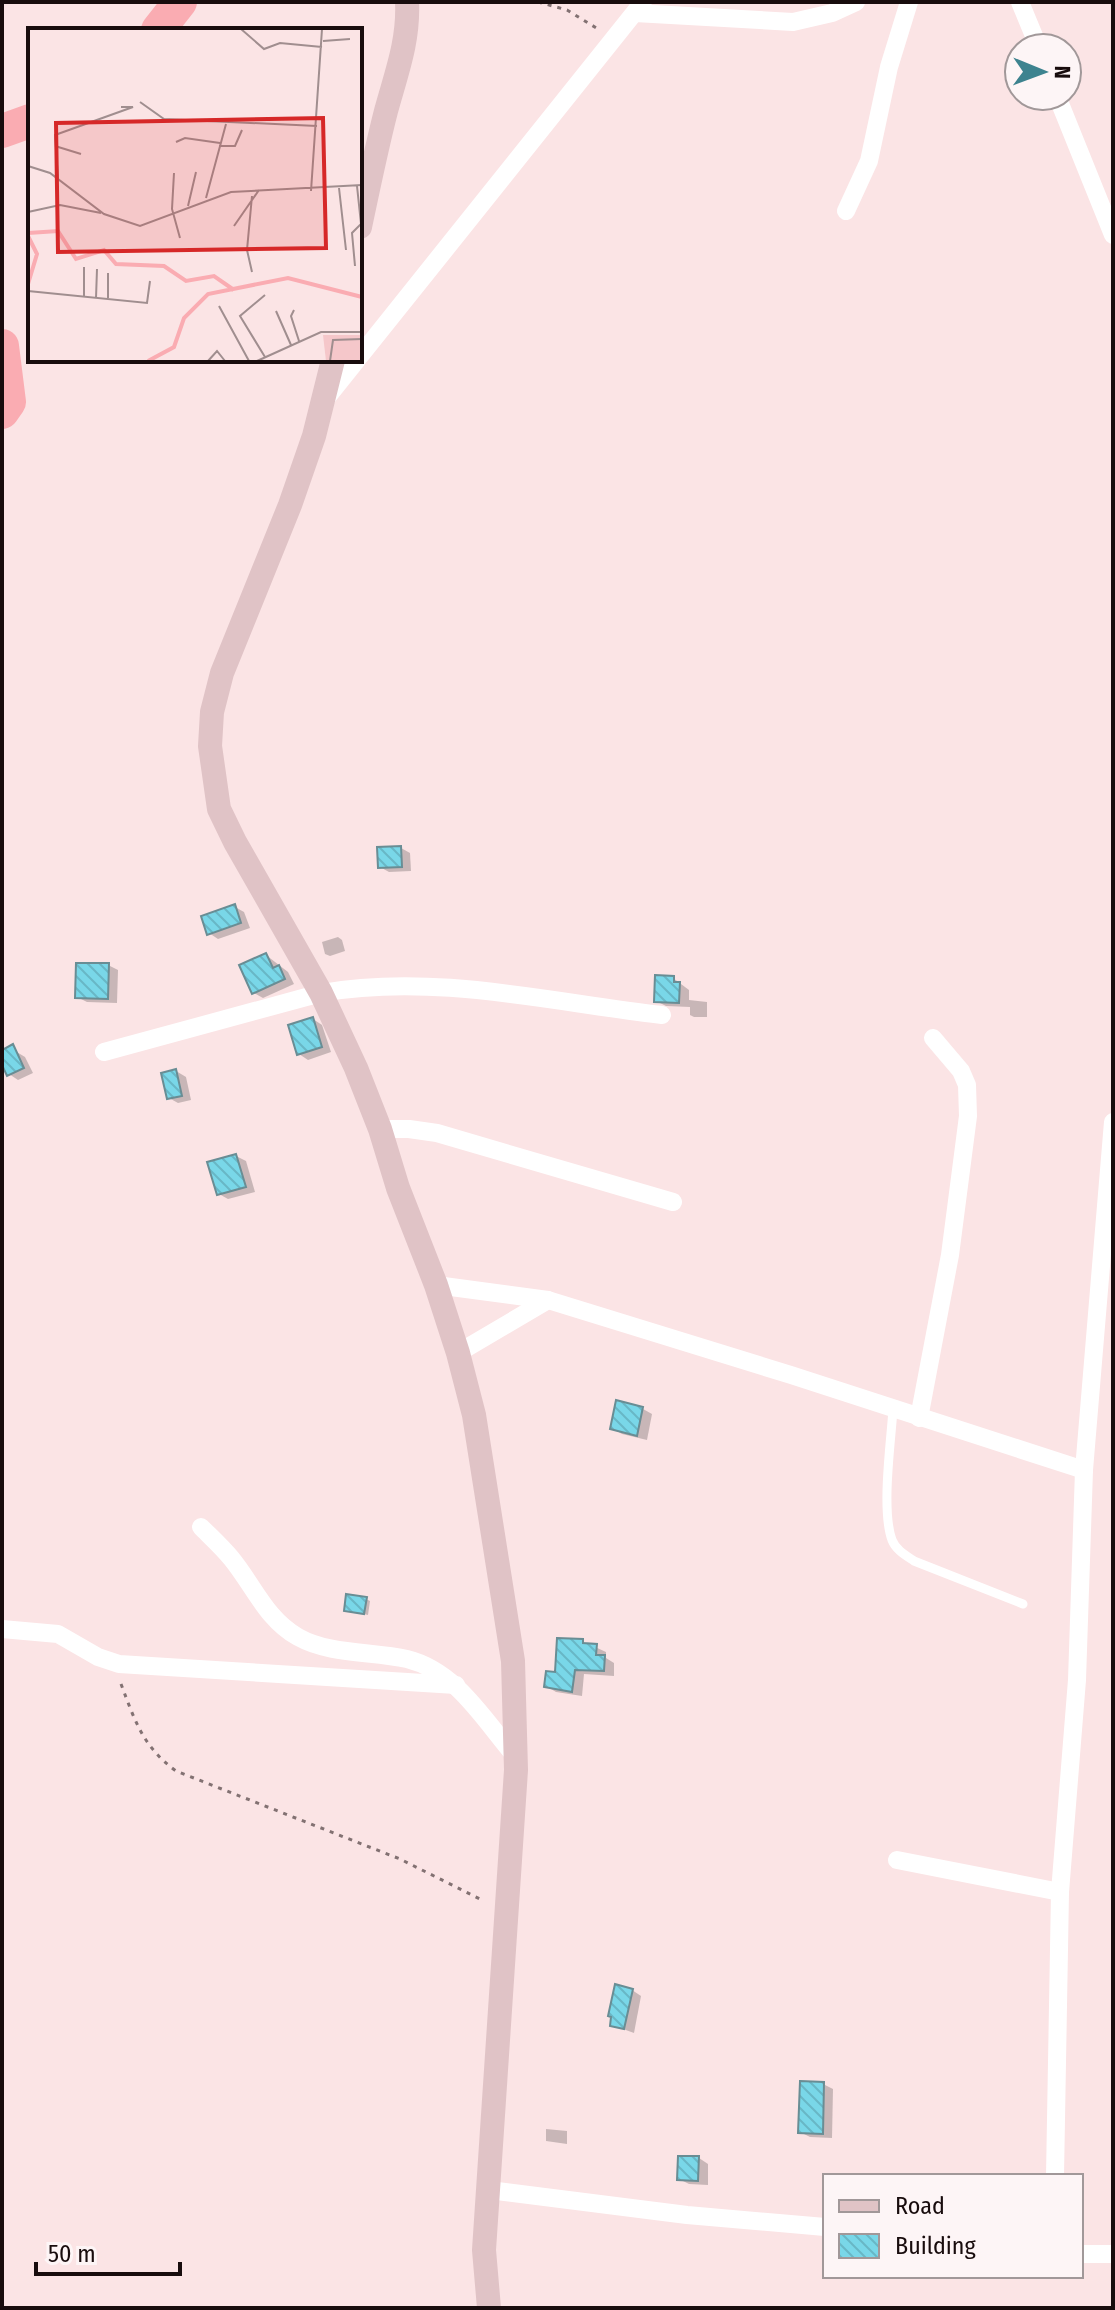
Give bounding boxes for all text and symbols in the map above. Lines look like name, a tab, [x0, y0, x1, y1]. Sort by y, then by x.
inset map	[28, 28, 362, 362]
north arrow	[1003, 32, 1083, 112]
text: N	[1049, 66, 1076, 79]
legend	[823, 2174, 1083, 2278]
text: Road	[895, 2192, 945, 2220]
scale bar	[36, 2226, 180, 2276]
text: Building	[895, 2232, 977, 2260]
text: 50 m	[48, 2240, 96, 2268]

